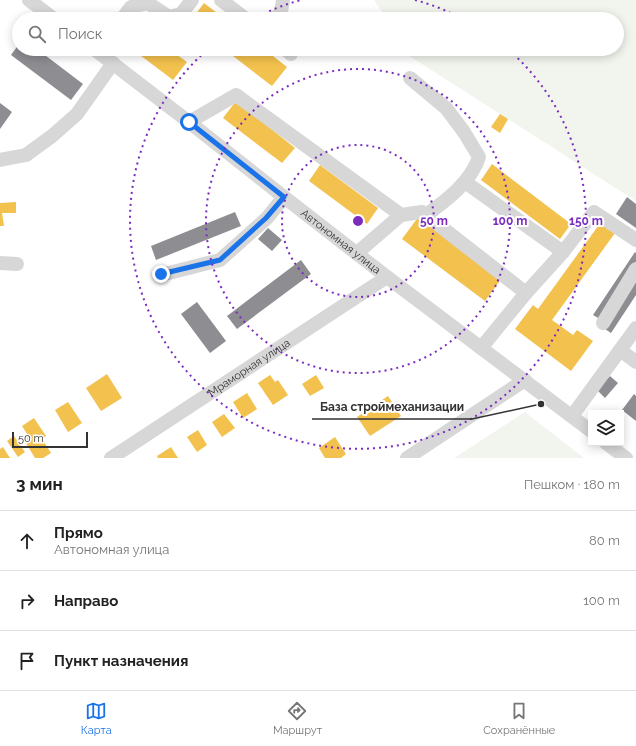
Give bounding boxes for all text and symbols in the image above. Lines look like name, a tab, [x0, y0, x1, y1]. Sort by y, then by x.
search box	[12, 12, 624, 56]
icon: search	[26, 23, 48, 45]
text: Поиск	[58, 25, 103, 43]
route start	[180, 113, 198, 131]
street label: Автономная улица	[298, 206, 384, 276]
centre of rings	[351, 214, 365, 228]
text: 50 m	[420, 214, 448, 228]
text: 100 m	[493, 214, 527, 228]
text: 150 m	[569, 214, 603, 228]
route end	[152, 265, 170, 283]
street label: Мраморная улица	[206, 336, 292, 399]
callout: База строймеханизации	[312, 395, 472, 419]
text: База строймеханизации	[320, 400, 464, 414]
map controls	[588, 410, 624, 446]
button: layers	[588, 410, 624, 446]
scale bar	[12, 430, 88, 449]
text: 50 m	[18, 432, 44, 445]
text: 3 мин	[16, 474, 63, 494]
text: Пешком · 180 m	[524, 477, 620, 492]
text: Прямо	[54, 524, 103, 542]
icon: ahead	[16, 530, 38, 552]
text: 80 m	[589, 533, 620, 548]
text: Автономная улица	[54, 542, 169, 557]
icon: right	[16, 590, 38, 612]
text: Направо	[54, 592, 118, 610]
text: 100 m	[583, 593, 620, 608]
icon: arrive	[16, 650, 38, 672]
text: Пункт назначения	[54, 652, 188, 670]
tab: Карта	[81, 700, 112, 737]
tab: Маршрут	[273, 700, 322, 737]
tab: Сохранённые	[483, 700, 555, 737]

